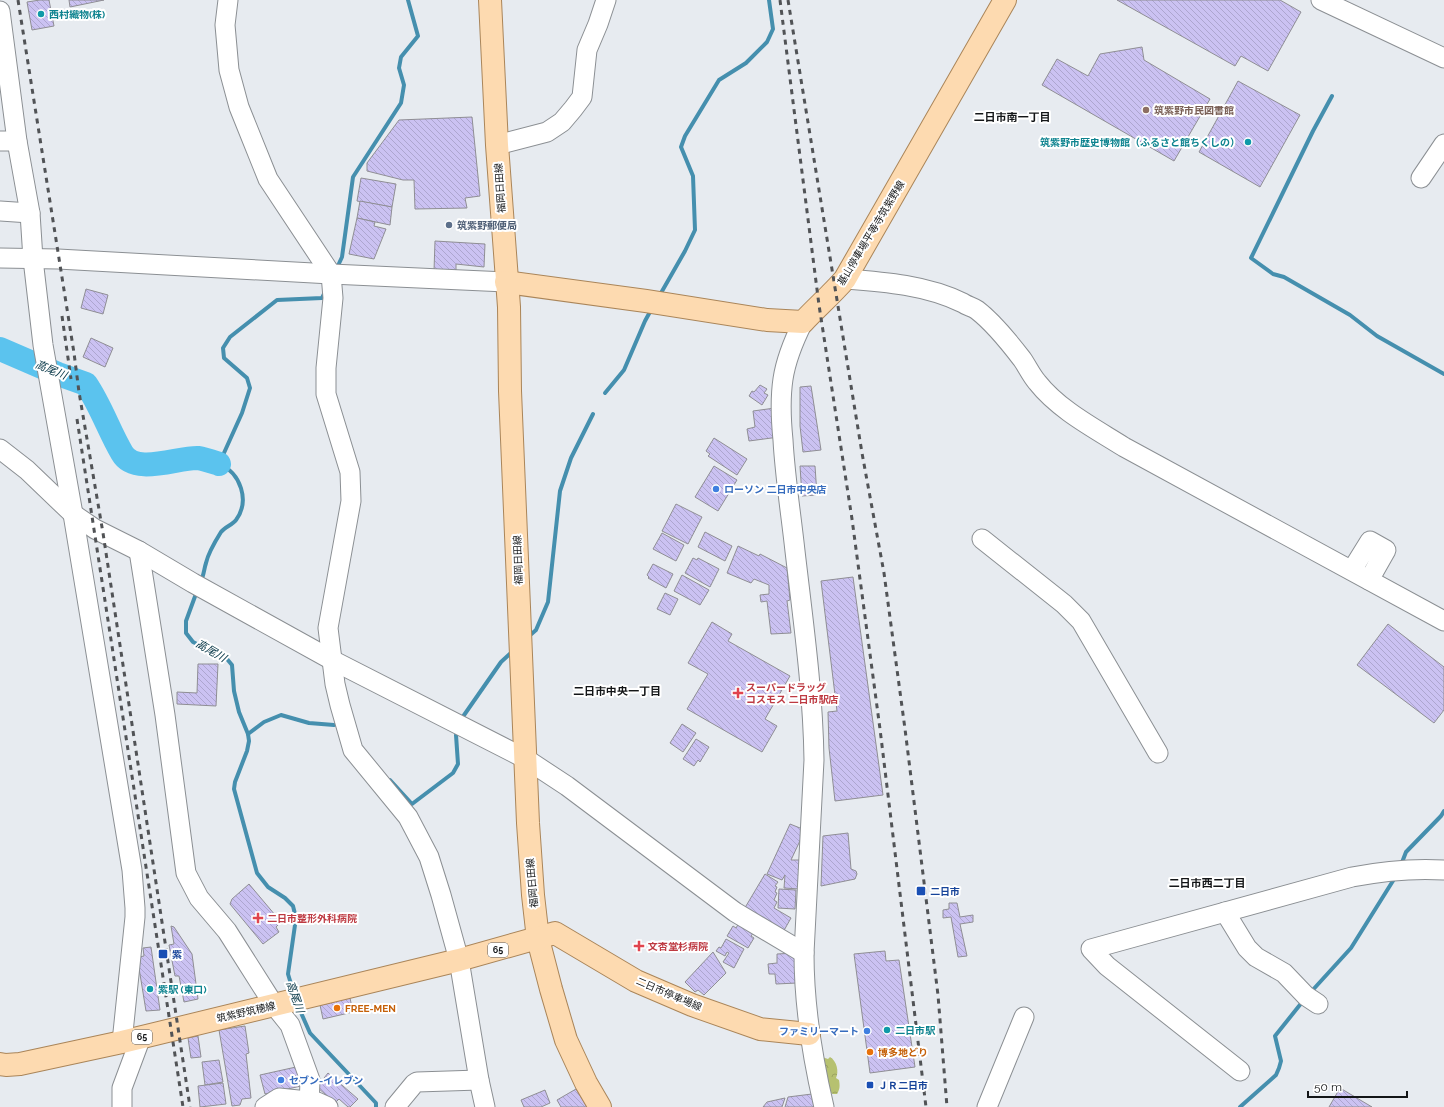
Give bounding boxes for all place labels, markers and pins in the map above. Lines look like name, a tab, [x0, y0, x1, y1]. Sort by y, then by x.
marker: 西村織物(株)	[36, 9, 46, 19]
place label: 西村織物(株)	[49, 9, 105, 20]
marker: 筑紫野市民図書館	[1141, 105, 1151, 115]
place label: 筑紫野市民図書館	[1154, 105, 1234, 116]
place label: 筑紫野市歴史博物館（ふるさと館ちくしの）	[1040, 137, 1240, 148]
marker: 筑紫野市歴史博物館（ふるさと館ちくしの）	[1243, 137, 1253, 147]
marker: 筑紫野郵便局	[444, 220, 454, 230]
place label: 筑紫野郵便局	[457, 220, 517, 231]
marker: ローソン 二日市中央店	[711, 484, 721, 494]
place label: ローソン 二日市中央店	[724, 484, 826, 495]
place label: スーパードラッグ コスモス 二日市駅店	[746, 682, 838, 705]
marker: スーパードラッグ コスモス 二日市駅店	[733, 688, 743, 698]
marker: 二日市	[915, 885, 927, 897]
place label: 二日市	[930, 886, 960, 897]
marker: 二日市整形外科病院	[252, 912, 264, 924]
place label: 二日市整形外科病院	[267, 913, 357, 924]
marker: 文杏堂杉病院	[633, 940, 645, 952]
place label: 文杏堂杉病院	[648, 941, 708, 952]
marker: 紫	[157, 948, 169, 960]
place label: 紫	[172, 949, 182, 960]
marker: 紫駅 (東口)	[145, 984, 155, 994]
place label: 紫駅 (東口)	[158, 984, 207, 995]
marker: FREE-MEN	[332, 1003, 342, 1013]
place label: FREE-MEN	[345, 1003, 396, 1014]
marker: 二日市駅	[882, 1025, 892, 1035]
place label: 二日市駅	[895, 1025, 936, 1036]
place label: ファミリーマート	[779, 1026, 859, 1037]
marker: ファミリーマート	[862, 1026, 872, 1036]
marker: 博多地どり	[865, 1047, 875, 1057]
place label: 博多地どり	[878, 1047, 928, 1058]
marker: セブン-イレブン	[276, 1075, 286, 1085]
place label: セブン-イレブン	[289, 1075, 363, 1086]
marker: ＪＲ二日市	[865, 1080, 875, 1090]
place label: ＪＲ二日市	[878, 1080, 928, 1091]

